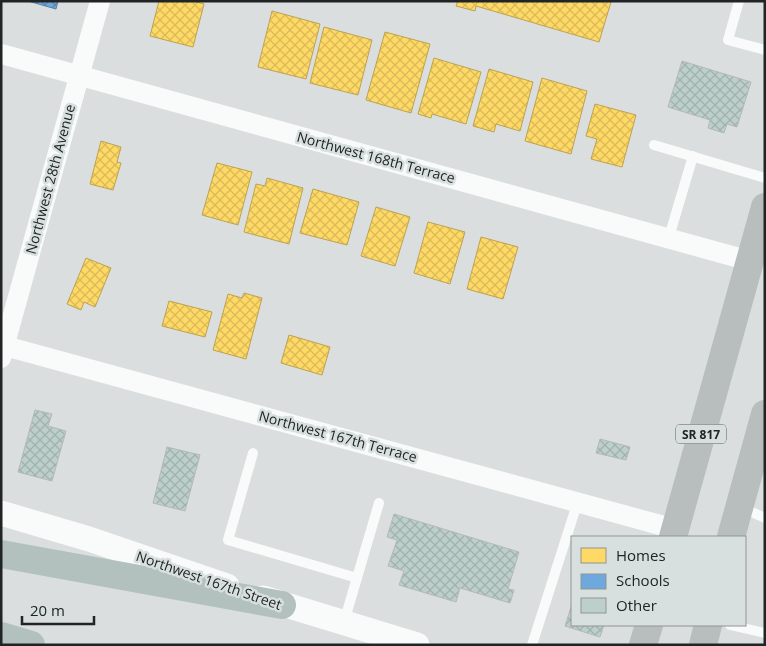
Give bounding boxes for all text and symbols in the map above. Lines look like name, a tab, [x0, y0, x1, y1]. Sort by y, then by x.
street label: Northwest 28th Avenue	[21, 102, 79, 256]
street label: Northwest 168th Terrace	[295, 127, 457, 187]
street label: Northwest 167th Terrace	[257, 406, 419, 466]
road number: SR 817	[676, 424, 726, 444]
legend	[571, 536, 746, 626]
text: Homes	[616, 545, 666, 565]
street label: Northwest 167th Street	[134, 546, 284, 614]
text: Schools	[616, 570, 670, 590]
scale bar	[22, 594, 95, 626]
text: Other	[616, 595, 657, 615]
text: 20 m	[30, 600, 65, 620]

